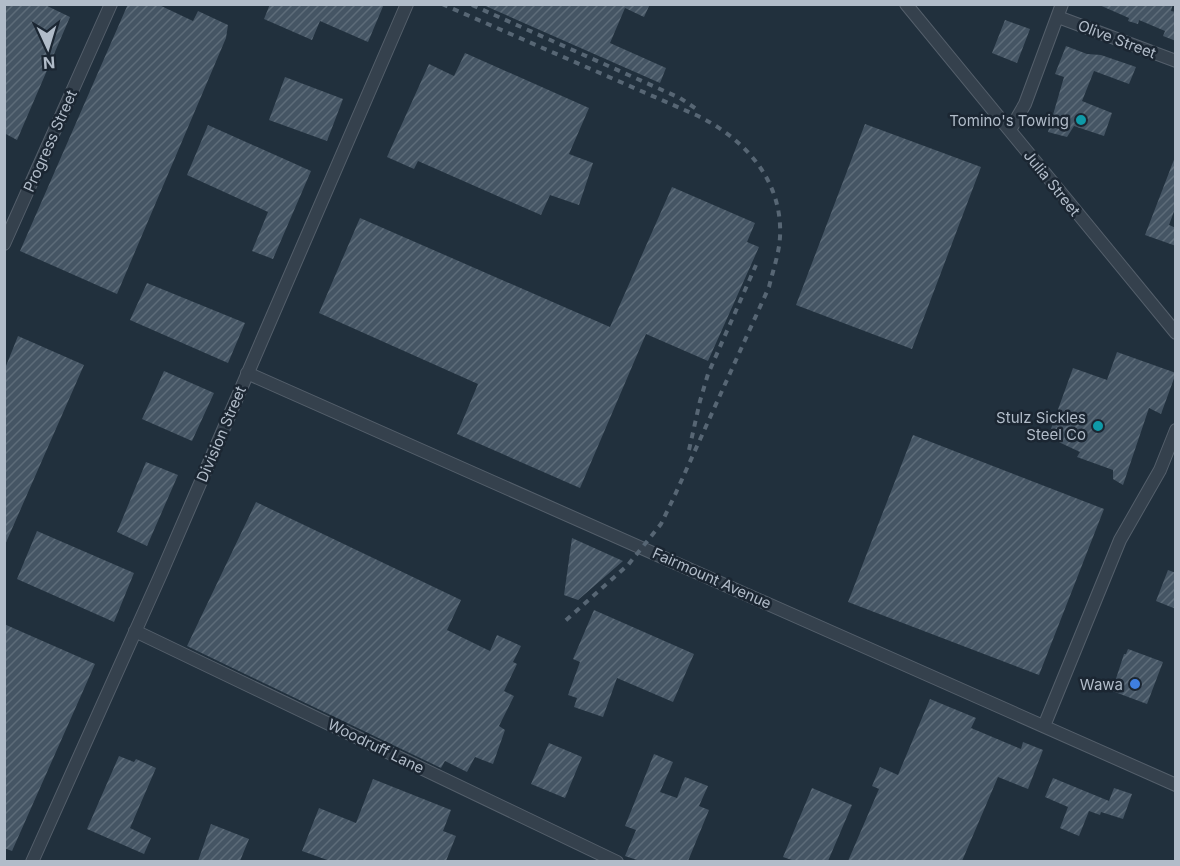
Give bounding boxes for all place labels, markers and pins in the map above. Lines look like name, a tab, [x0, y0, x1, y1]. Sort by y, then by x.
place label: Tomino's Towing	[949, 111, 1069, 130]
marker: Tomino's Towing	[1074, 113, 1088, 127]
place label: Stulz Sickles Steel Co	[996, 408, 1086, 444]
marker: Stulz Sickles Steel Co	[1091, 419, 1105, 433]
place label: Wawa	[1080, 675, 1123, 694]
marker: Wawa	[1128, 677, 1142, 691]

